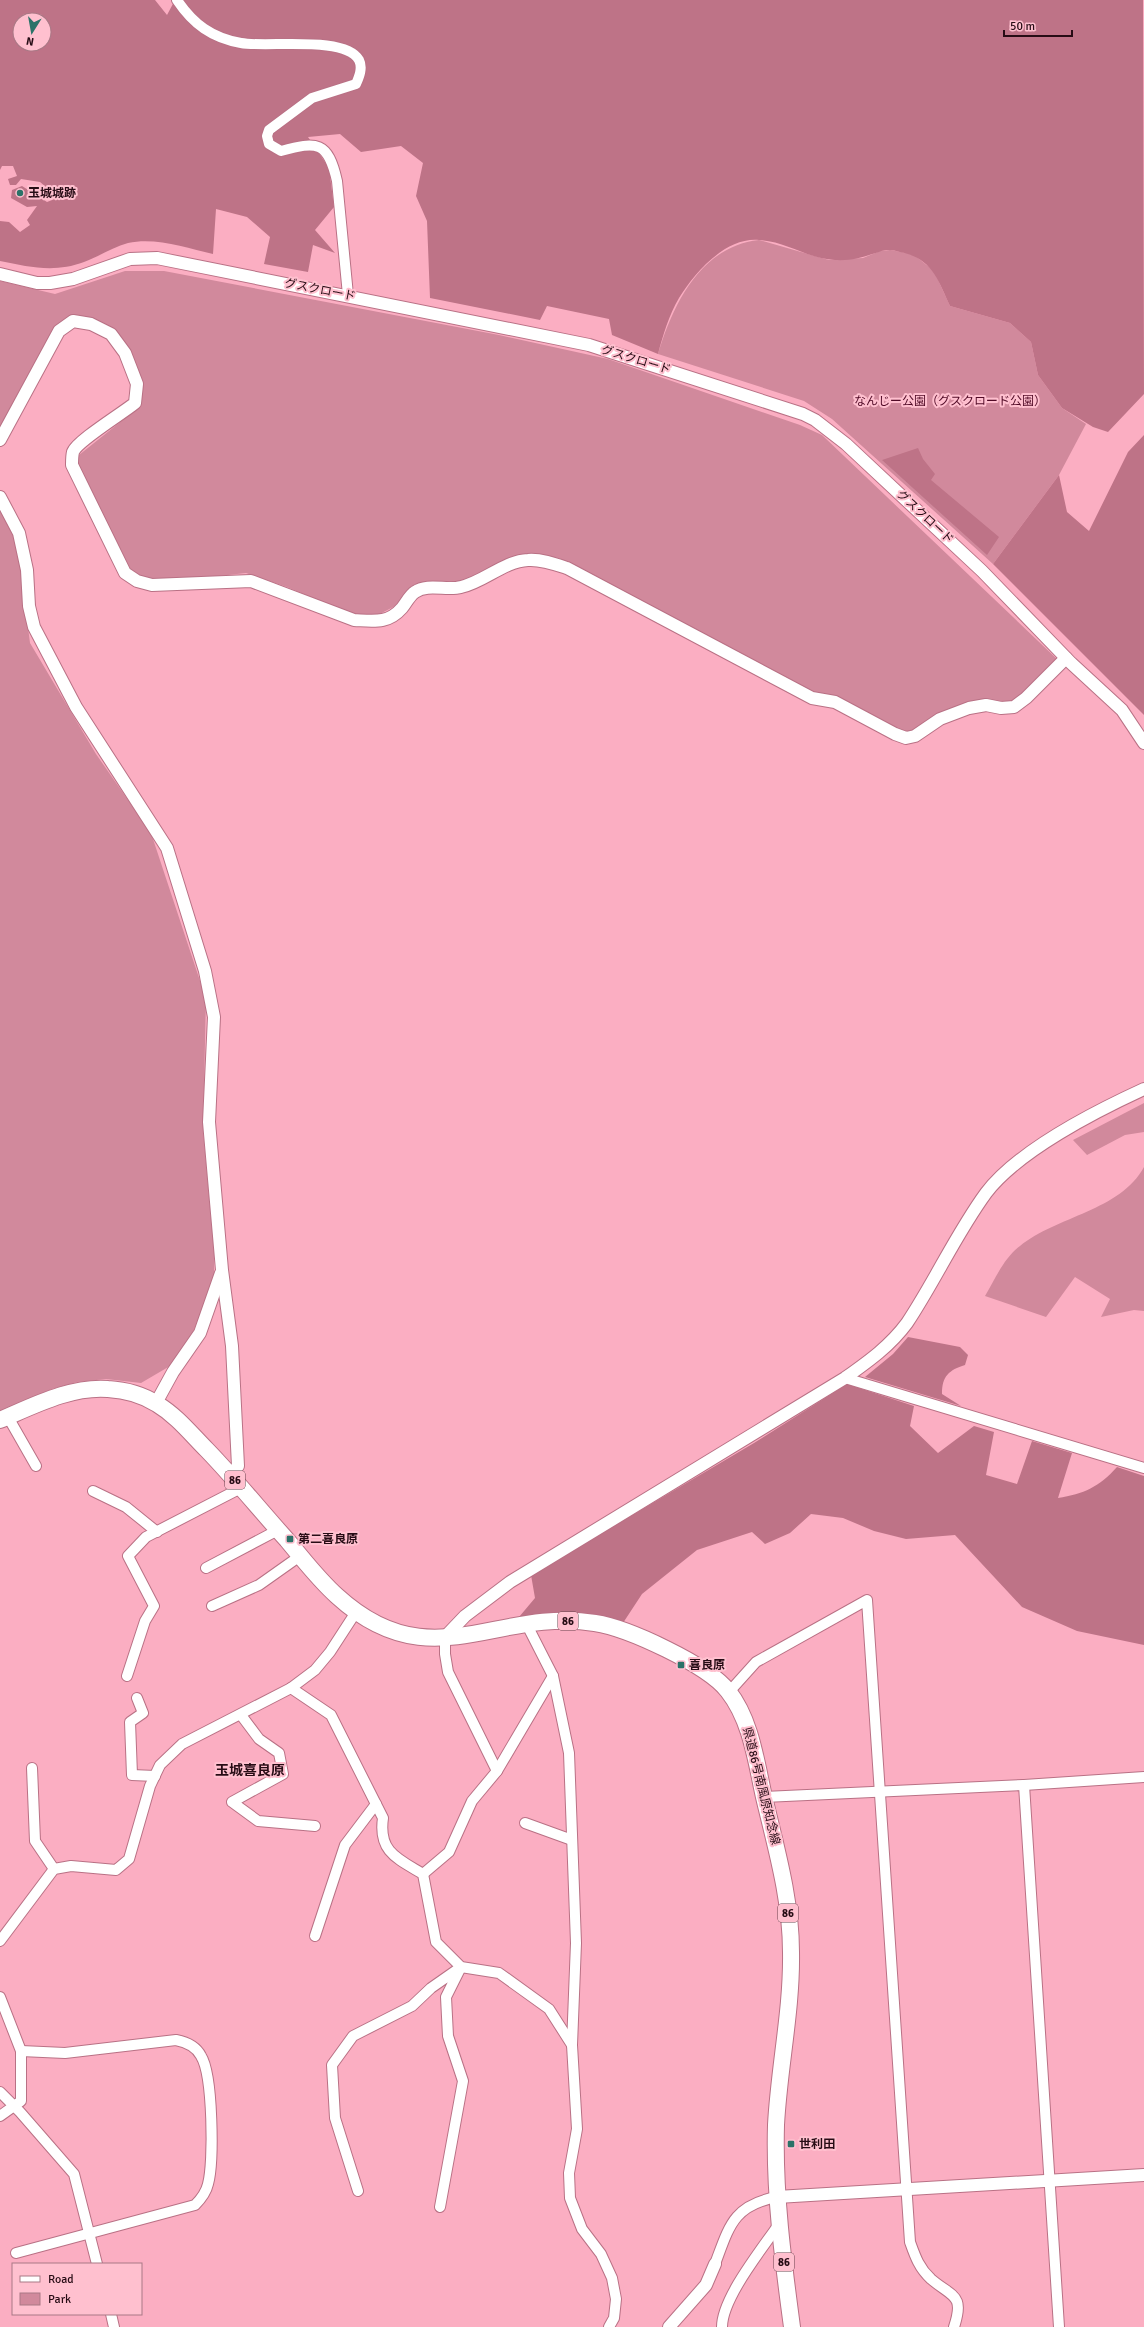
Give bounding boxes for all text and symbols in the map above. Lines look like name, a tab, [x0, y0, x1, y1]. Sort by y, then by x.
north arrow	[12, 12, 52, 52]
scale bar	[1004, 12, 1072, 38]
text: 50 m	[1010, 19, 1035, 34]
text: N	[25, 34, 35, 48]
place label: 玉城城跡	[28, 186, 76, 201]
marker: 玉城城跡	[15, 188, 25, 198]
street label: グスクロード	[283, 276, 357, 304]
street label: グスクロード	[599, 342, 673, 378]
park label: なんじー公園（グスクロード公園）	[854, 394, 1046, 409]
street label: グスクロード	[894, 487, 956, 547]
road number: 86	[225, 1471, 245, 1489]
place label: 第二喜良原	[298, 1532, 358, 1547]
marker: 第二喜良原	[285, 1534, 295, 1544]
road number: 86	[558, 1612, 578, 1630]
place label: 喜良原	[689, 1658, 725, 1673]
marker: 喜良原	[676, 1660, 686, 1670]
street label: 県道86号南風原知念線	[739, 1725, 783, 1847]
district label: 玉城喜良原	[215, 1762, 285, 1779]
road number: 86	[778, 1904, 798, 1922]
place label: 世利田	[799, 2137, 835, 2152]
marker: 世利田	[786, 2139, 796, 2149]
road number: 86	[774, 2253, 794, 2271]
legend	[12, 2263, 142, 2315]
text: Road	[48, 2272, 74, 2287]
text: Park	[48, 2292, 71, 2307]

